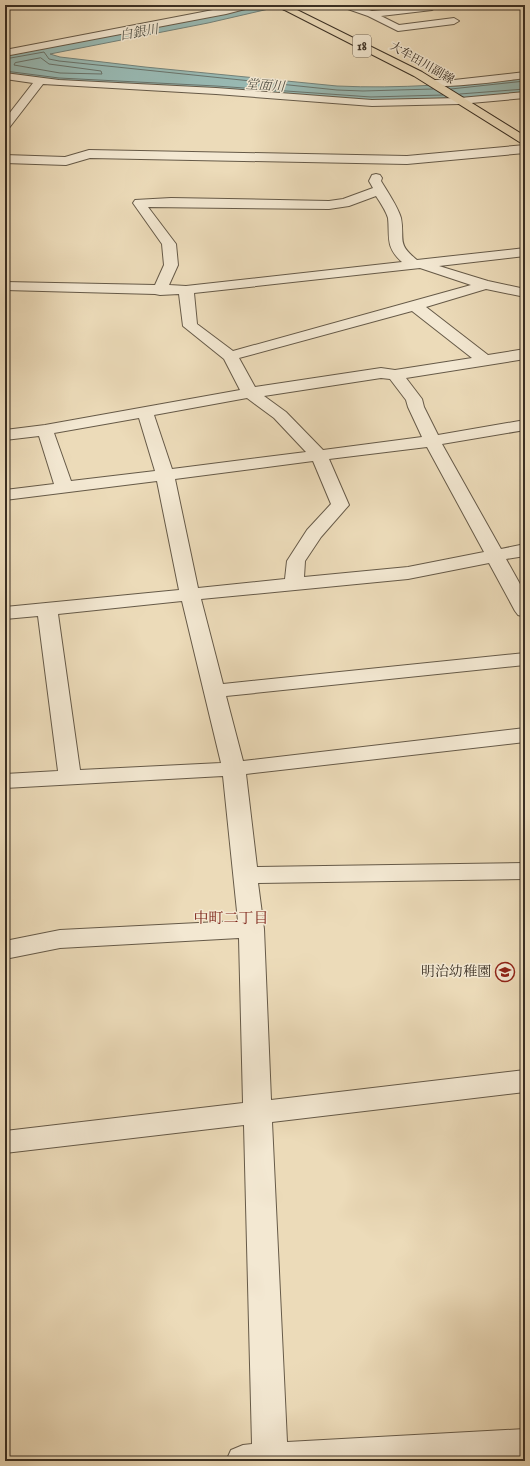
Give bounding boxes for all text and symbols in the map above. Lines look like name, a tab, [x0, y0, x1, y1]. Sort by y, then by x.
water label: 白銀川	[118, 21, 162, 45]
road number: 18	[353, 35, 371, 57]
street label: 大牟田川副線	[387, 39, 457, 87]
water label: 堂面川	[245, 76, 287, 96]
district label: 中町二丁目	[193, 909, 269, 928]
school or university icon: 明治幼稚園	[494, 961, 516, 983]
place label: 明治幼稚園	[421, 963, 491, 981]

